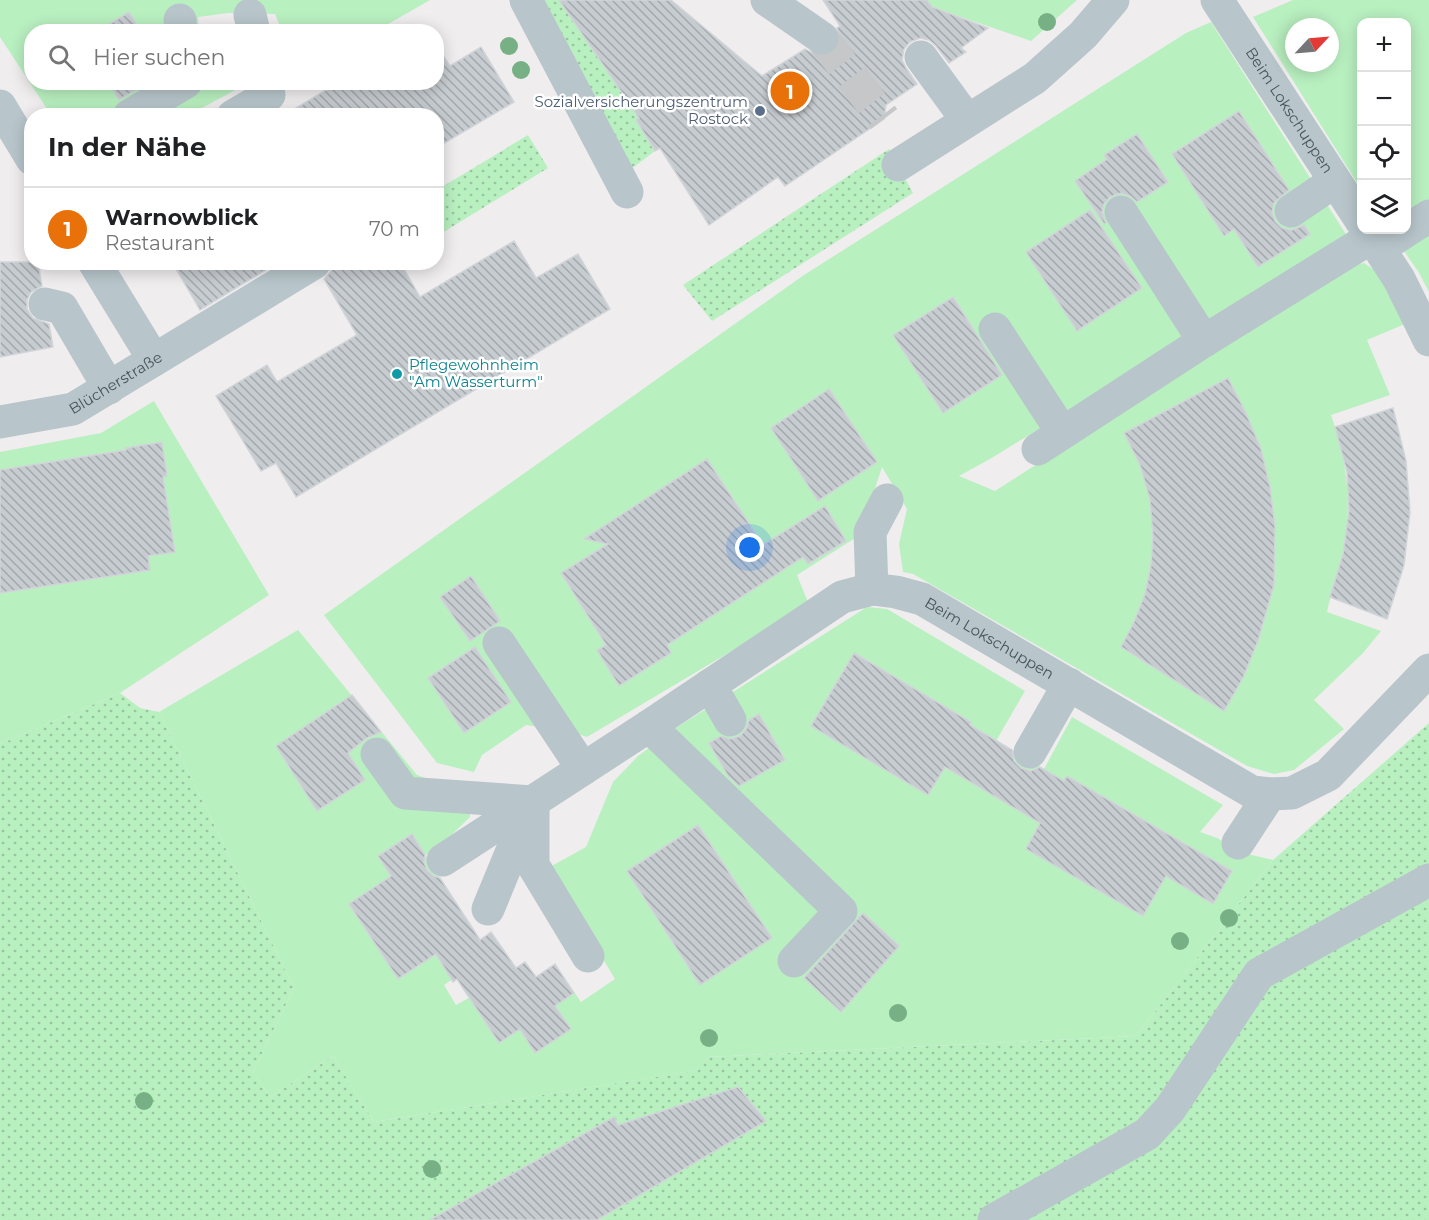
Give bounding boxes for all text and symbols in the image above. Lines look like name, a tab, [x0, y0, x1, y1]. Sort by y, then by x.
north arrow	[1285, 18, 1339, 72]
map controls	[1357, 18, 1411, 234]
button: +	[1357, 18, 1411, 72]
search box	[24, 24, 444, 90]
icon: search	[45, 41, 78, 74]
text: Hier suchen	[93, 44, 225, 71]
street label: Beim Lokschuppen	[1242, 44, 1338, 177]
pin: 1	[770, 68, 810, 113]
button: −	[1357, 72, 1411, 126]
place label: Sozialversicherungszentrum Rostock	[534, 92, 748, 128]
marker: Sozialversicherungszentrum Rostock	[753, 104, 767, 118]
button: locate	[1357, 126, 1411, 180]
text: In der Nähe	[48, 131, 206, 163]
button: layers	[1357, 180, 1411, 234]
text: Warnowblick	[105, 204, 258, 231]
text: 1	[64, 217, 71, 241]
text: 70 m	[369, 217, 420, 241]
text: Restaurant	[105, 231, 215, 255]
street label: Blücherstraße	[65, 347, 166, 418]
place label: Pflegewohnheim "Am Wasserturm"	[409, 355, 543, 391]
marker: Pflegewohnheim "Am Wasserturm"	[390, 367, 404, 381]
your location	[735, 533, 764, 562]
street label: Beim Lokschuppen	[921, 593, 1058, 683]

